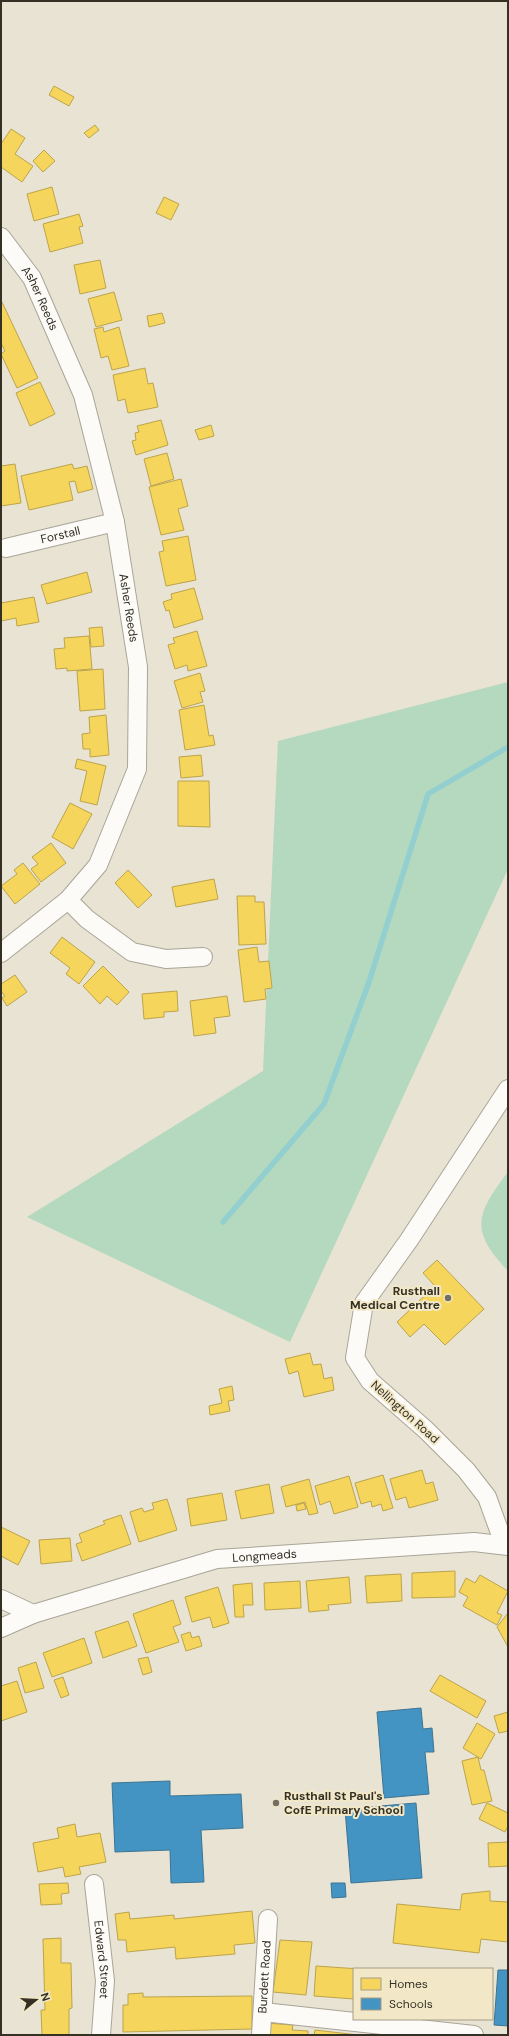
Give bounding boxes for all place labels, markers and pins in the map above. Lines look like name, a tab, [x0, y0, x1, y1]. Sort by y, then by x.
place label: Rusthall Medical Centre	[350, 1283, 440, 1313]
marker: Rusthall Medical Centre	[443, 1293, 453, 1303]
place label: Rusthall St Paul's CofE Primary School	[284, 1788, 403, 1818]
marker: Rusthall St Paul's CofE Primary School	[271, 1798, 281, 1808]

